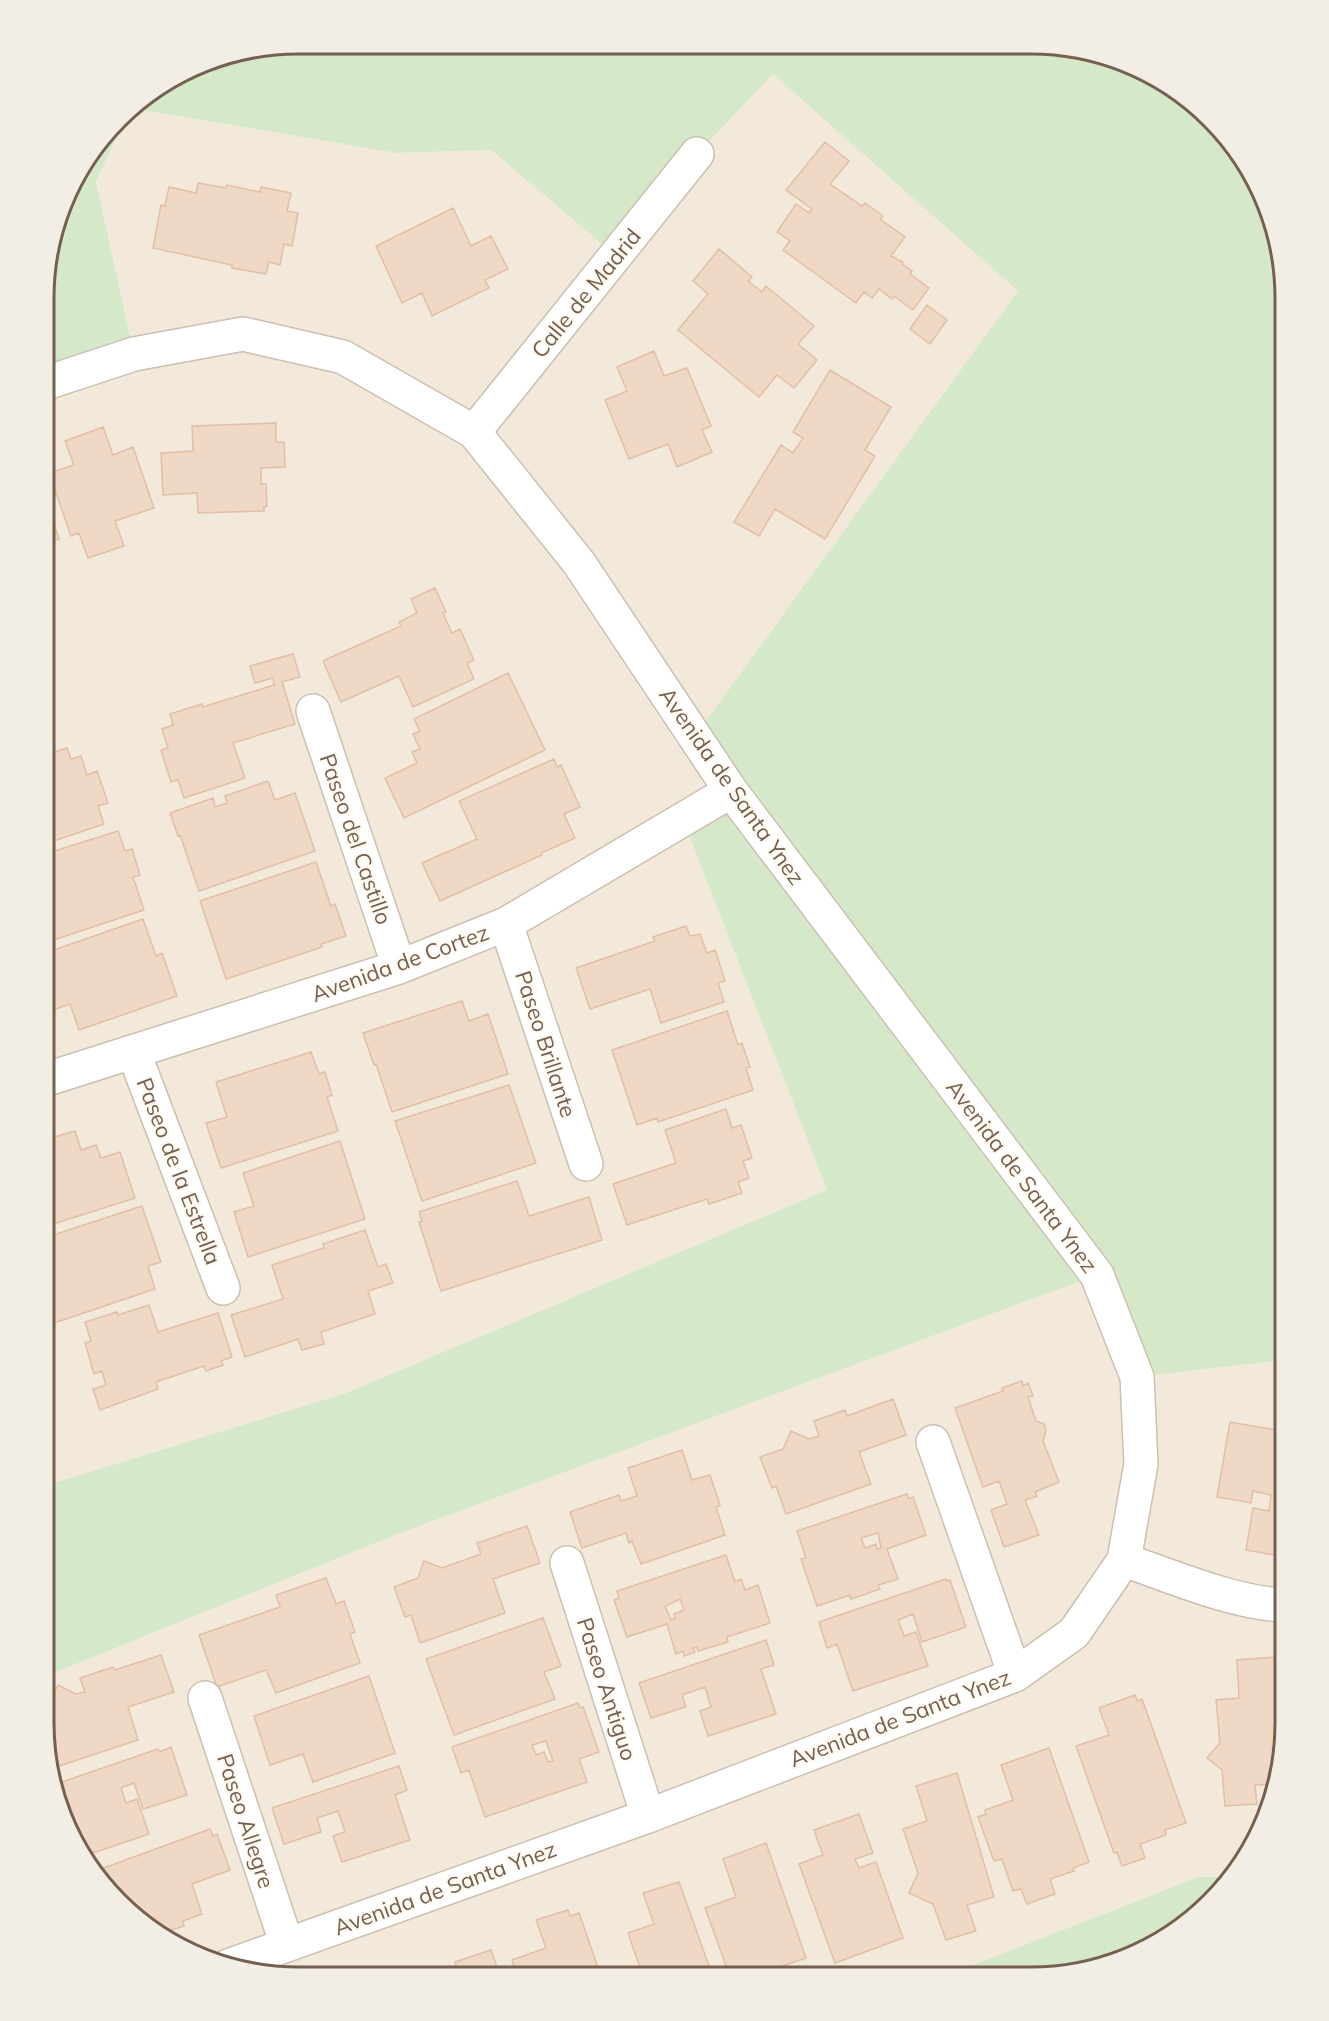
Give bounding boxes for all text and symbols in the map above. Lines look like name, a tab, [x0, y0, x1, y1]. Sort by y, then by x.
street label: Calle de Madrid	[525, 223, 647, 363]
street label: Avenida de Santa Ynez	[653, 682, 811, 890]
street label: Paseo del Castillo	[314, 750, 398, 928]
street label: Avenida de Cortez	[308, 918, 492, 1008]
street label: Paseo Brillante	[509, 967, 583, 1121]
street label: Paseo de la Estrella	[130, 1074, 228, 1268]
street label: Avenida de Santa Ynez	[940, 1074, 1104, 1278]
street label: Paseo Antiguo	[571, 1614, 643, 1764]
street label: Avenida de Santa Ynez	[785, 1663, 1015, 1773]
street label: Paseo Allegre	[211, 1750, 281, 1892]
street label: Avenida de Santa Ynez	[330, 1835, 560, 1941]

